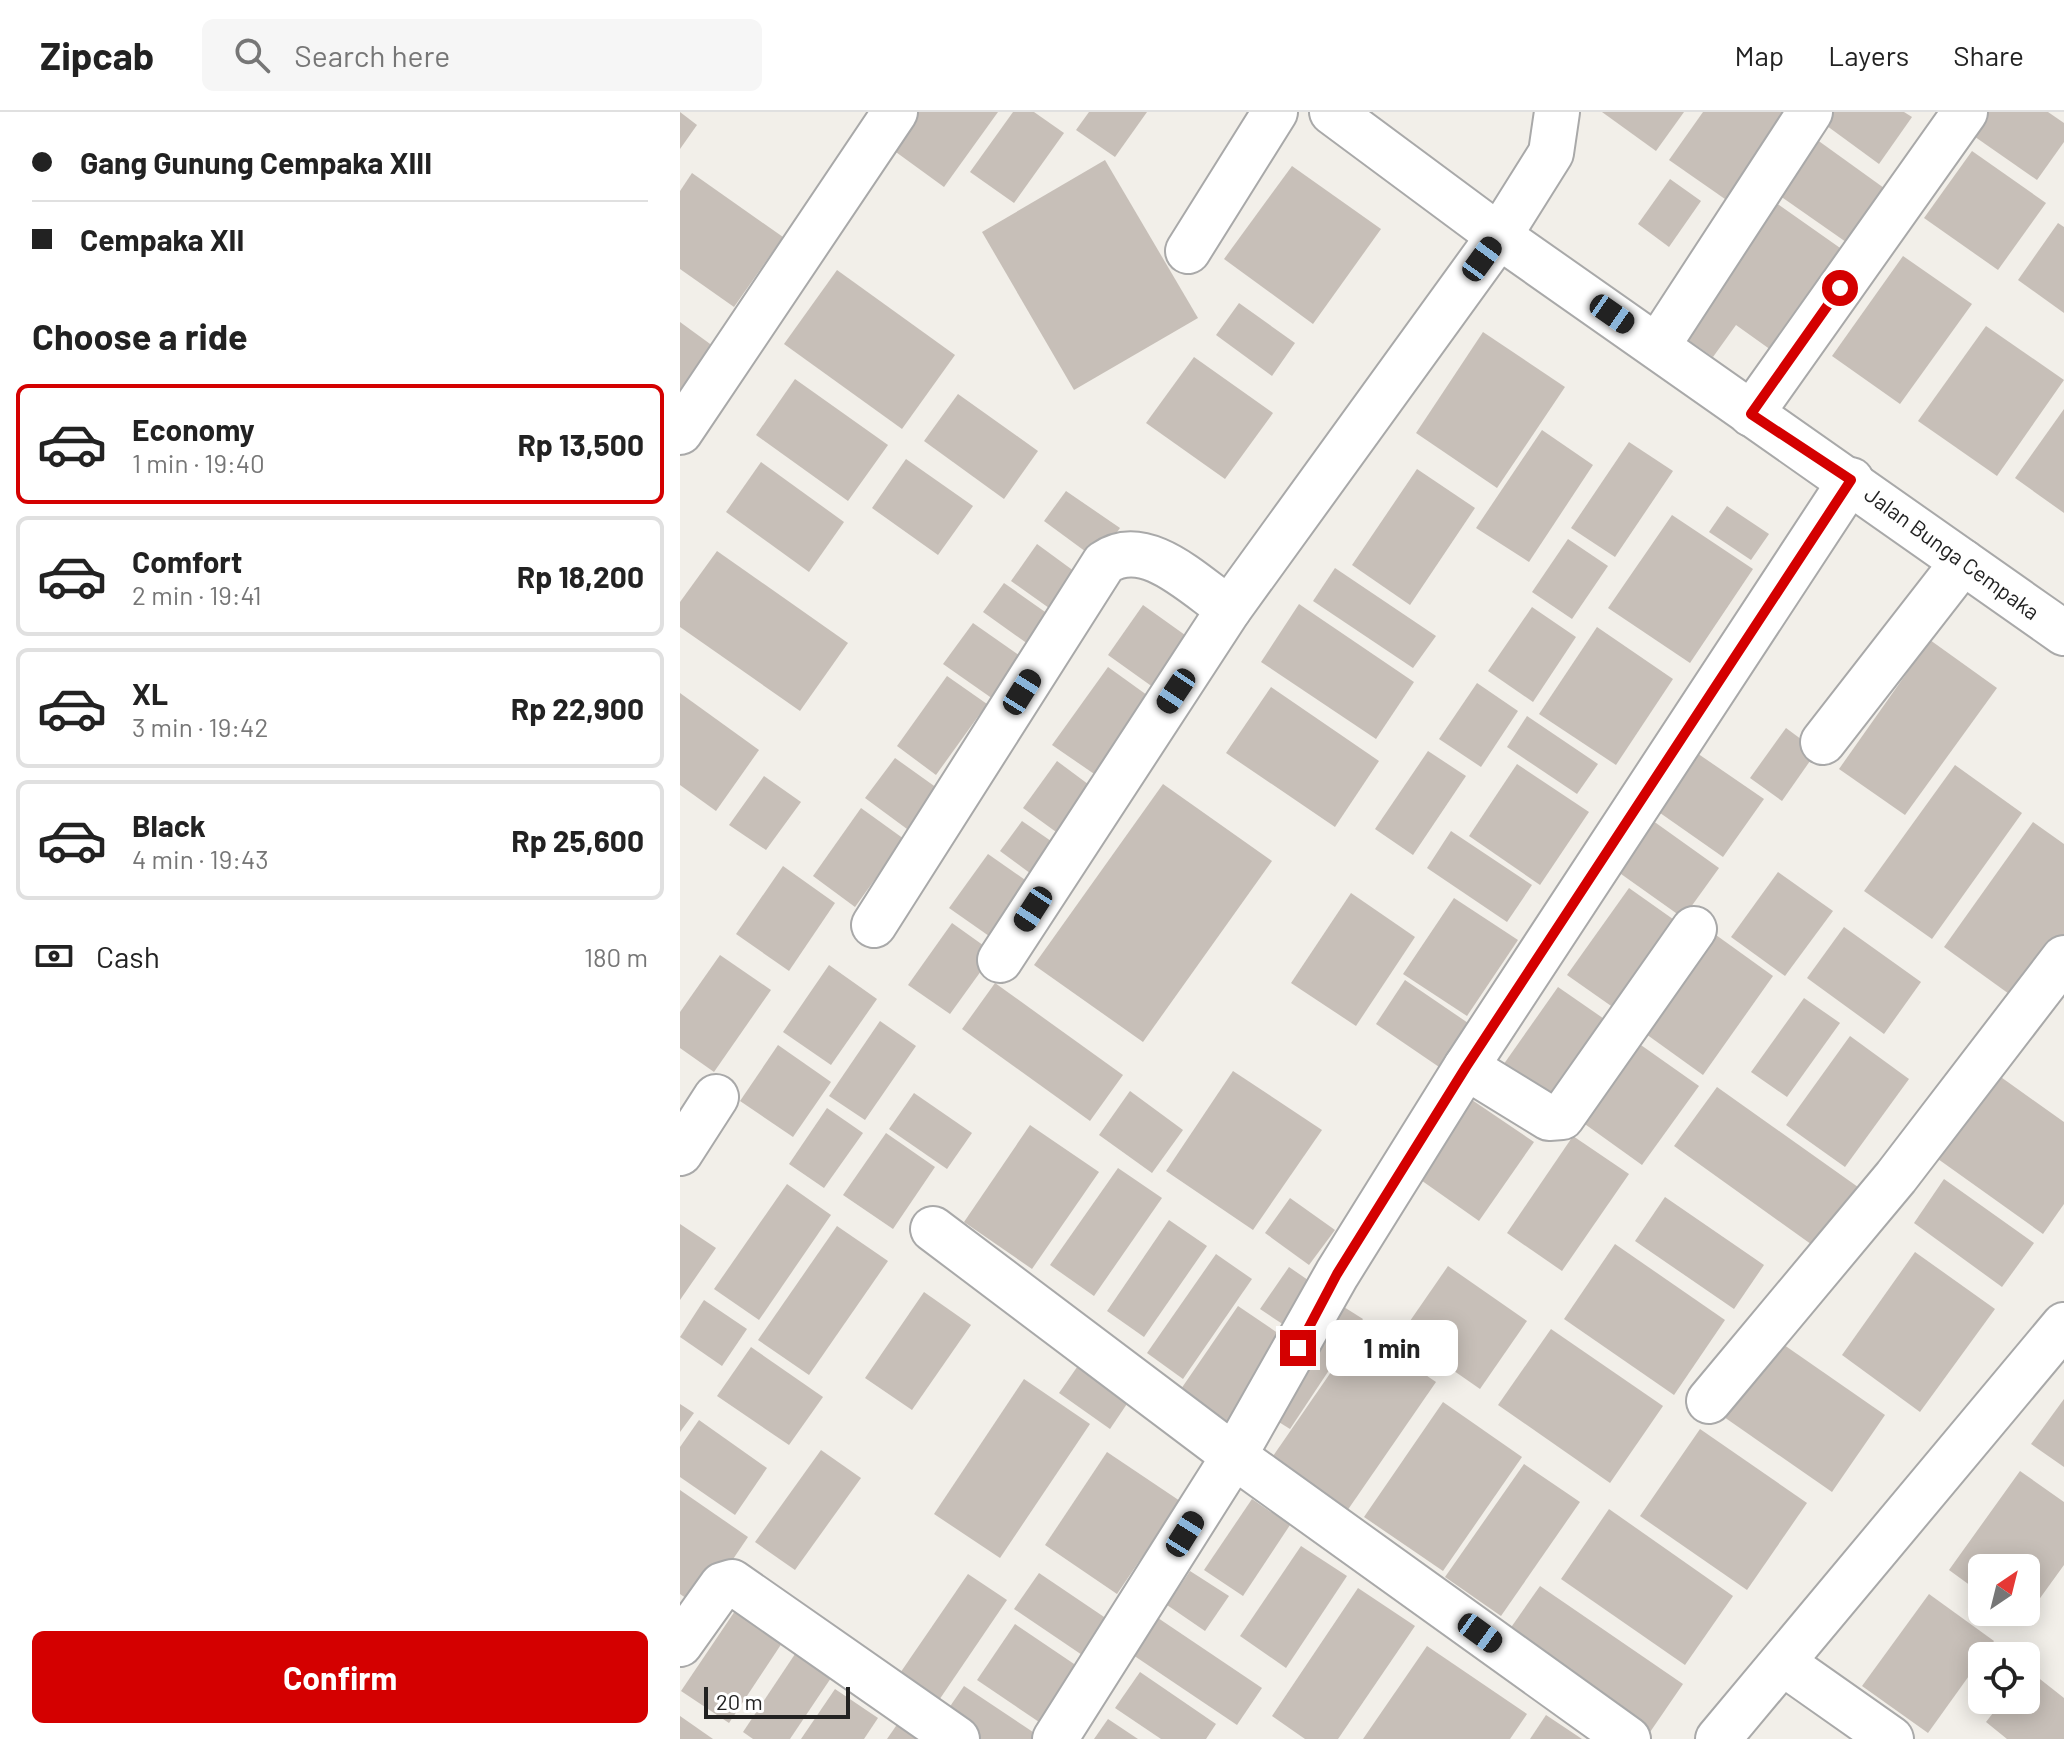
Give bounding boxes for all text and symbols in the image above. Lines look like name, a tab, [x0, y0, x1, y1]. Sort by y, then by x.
search box	[202, 19, 762, 91]
text: Zipcab	[40, 32, 154, 78]
icon: search	[230, 33, 274, 77]
text: Search here	[294, 37, 450, 73]
text: Map	[1734, 38, 1784, 72]
text: Layers	[1828, 38, 1909, 72]
text: Share	[1953, 38, 2024, 72]
text: Gang Gunung Cempaka XIII	[80, 144, 432, 180]
text: Cempaka XII	[80, 221, 244, 257]
car	[1458, 233, 1506, 285]
route start	[1822, 270, 1858, 306]
car	[1585, 290, 1639, 338]
text: Choose a ride	[32, 314, 248, 357]
icon: car	[36, 408, 108, 480]
text: Economy	[132, 411, 255, 447]
text: Rp 13,500	[517, 426, 644, 462]
text: 1 min · 19:40	[132, 447, 265, 478]
street label: Jalan Bunga Cempaka	[1860, 480, 2045, 624]
icon: car	[36, 540, 108, 612]
text: Comfort	[132, 543, 242, 579]
text: Rp 18,200	[517, 558, 644, 594]
text: 2 min · 19:41	[132, 579, 262, 610]
car	[1153, 664, 1199, 718]
car	[999, 665, 1045, 719]
icon: car	[36, 672, 108, 744]
text: XL	[132, 675, 168, 711]
text: Rp 22,900	[511, 690, 644, 726]
text: 3 min · 19:42	[132, 711, 268, 742]
icon: car	[36, 804, 108, 876]
text: Black	[132, 807, 206, 843]
text: Rp 25,600	[511, 822, 644, 858]
text: 4 min · 19:43	[132, 843, 269, 874]
car	[1010, 882, 1056, 936]
icon: cash	[32, 934, 76, 978]
text: Cash	[96, 938, 160, 974]
text: 180 m	[584, 941, 648, 972]
callout: 1 min	[1326, 1320, 1458, 1376]
route end	[1280, 1330, 1316, 1366]
text: 1 min	[1364, 1332, 1420, 1363]
car	[1162, 1507, 1208, 1561]
north arrow	[1968, 1554, 2040, 1626]
map controls	[1968, 1554, 2040, 1714]
car	[1454, 1609, 1506, 1657]
button: Confirm	[32, 1631, 648, 1723]
button: locate	[1968, 1642, 2040, 1714]
scale bar	[704, 1683, 850, 1719]
text: 20 m	[716, 1688, 763, 1714]

